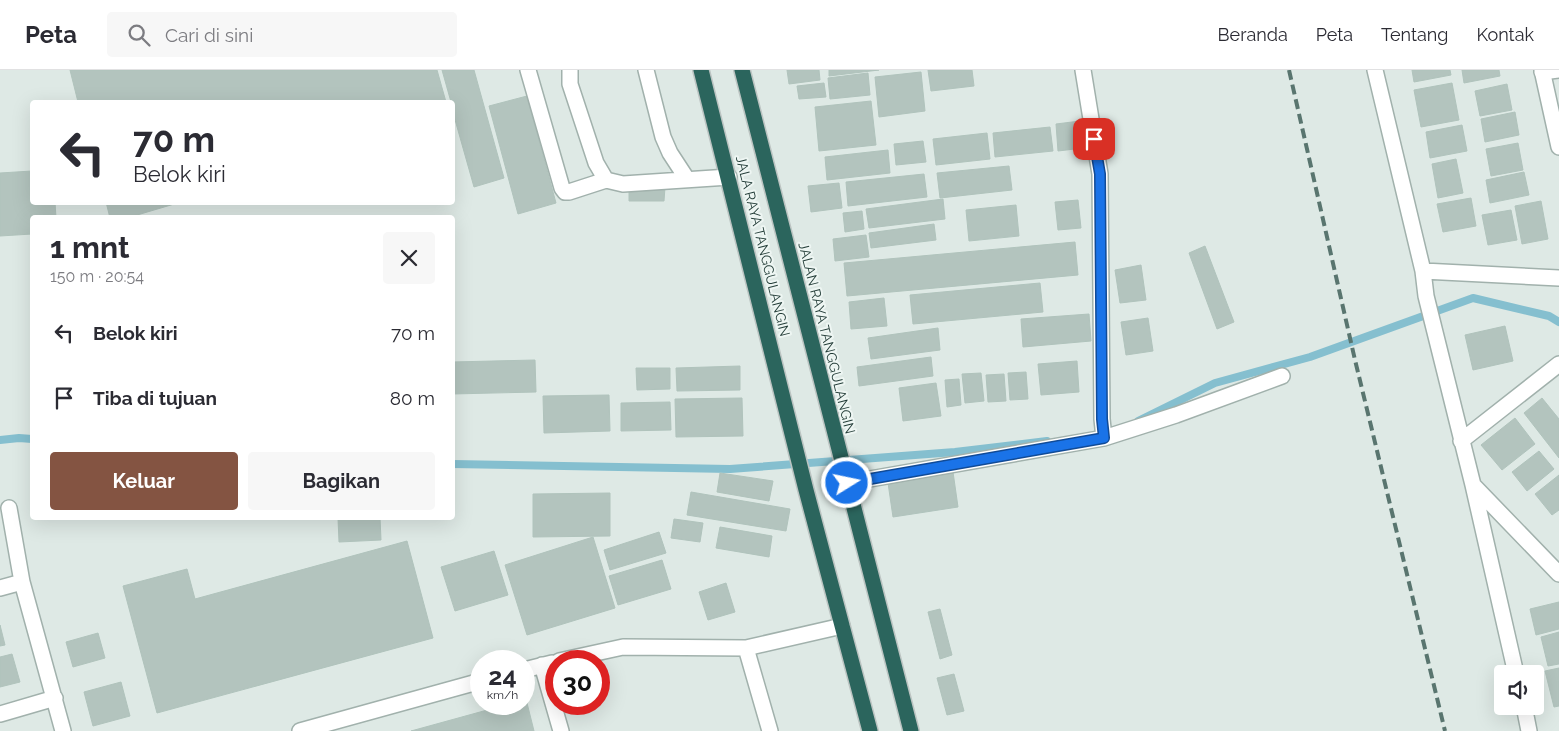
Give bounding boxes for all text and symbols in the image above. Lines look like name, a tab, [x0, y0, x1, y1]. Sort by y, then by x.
search box	[107, 12, 457, 57]
text: Peta	[25, 20, 77, 49]
icon: search	[125, 21, 153, 49]
text: Cari di sini	[165, 24, 253, 46]
text: Beranda	[1218, 24, 1288, 45]
text: Peta	[1316, 24, 1353, 45]
text: Tentang	[1381, 24, 1448, 45]
text: Kontak	[1476, 24, 1534, 45]
pin	[1073, 118, 1115, 160]
text: 70 m	[133, 119, 215, 160]
icon: left	[50, 120, 115, 185]
icon: arrive	[1080, 125, 1108, 153]
street label: JALA RAYA TANGGULANGIN	[733, 154, 793, 338]
text: Belok kiri	[133, 161, 226, 187]
text: 1 mnt	[50, 230, 130, 265]
button: close	[383, 232, 435, 284]
street label: JALAN RAYA TANGGULANGIN	[795, 241, 859, 435]
text: 150 m · 20:54	[50, 267, 144, 286]
icon: left	[50, 319, 78, 347]
text: Belok kiri	[93, 322, 178, 344]
text: 70 m	[391, 322, 435, 344]
icon: arrive	[50, 384, 78, 412]
text: Tiba di tujuan	[93, 387, 217, 409]
text: 80 m	[390, 387, 435, 409]
button: Keluar	[50, 452, 238, 510]
button: Bagikan	[248, 452, 435, 510]
position arrow	[820, 456, 872, 508]
speed limit sign: 30	[545, 650, 610, 715]
text: 24	[488, 661, 517, 691]
map controls	[1494, 665, 1544, 715]
button: sound	[1494, 665, 1544, 715]
text: km/h	[487, 688, 518, 702]

